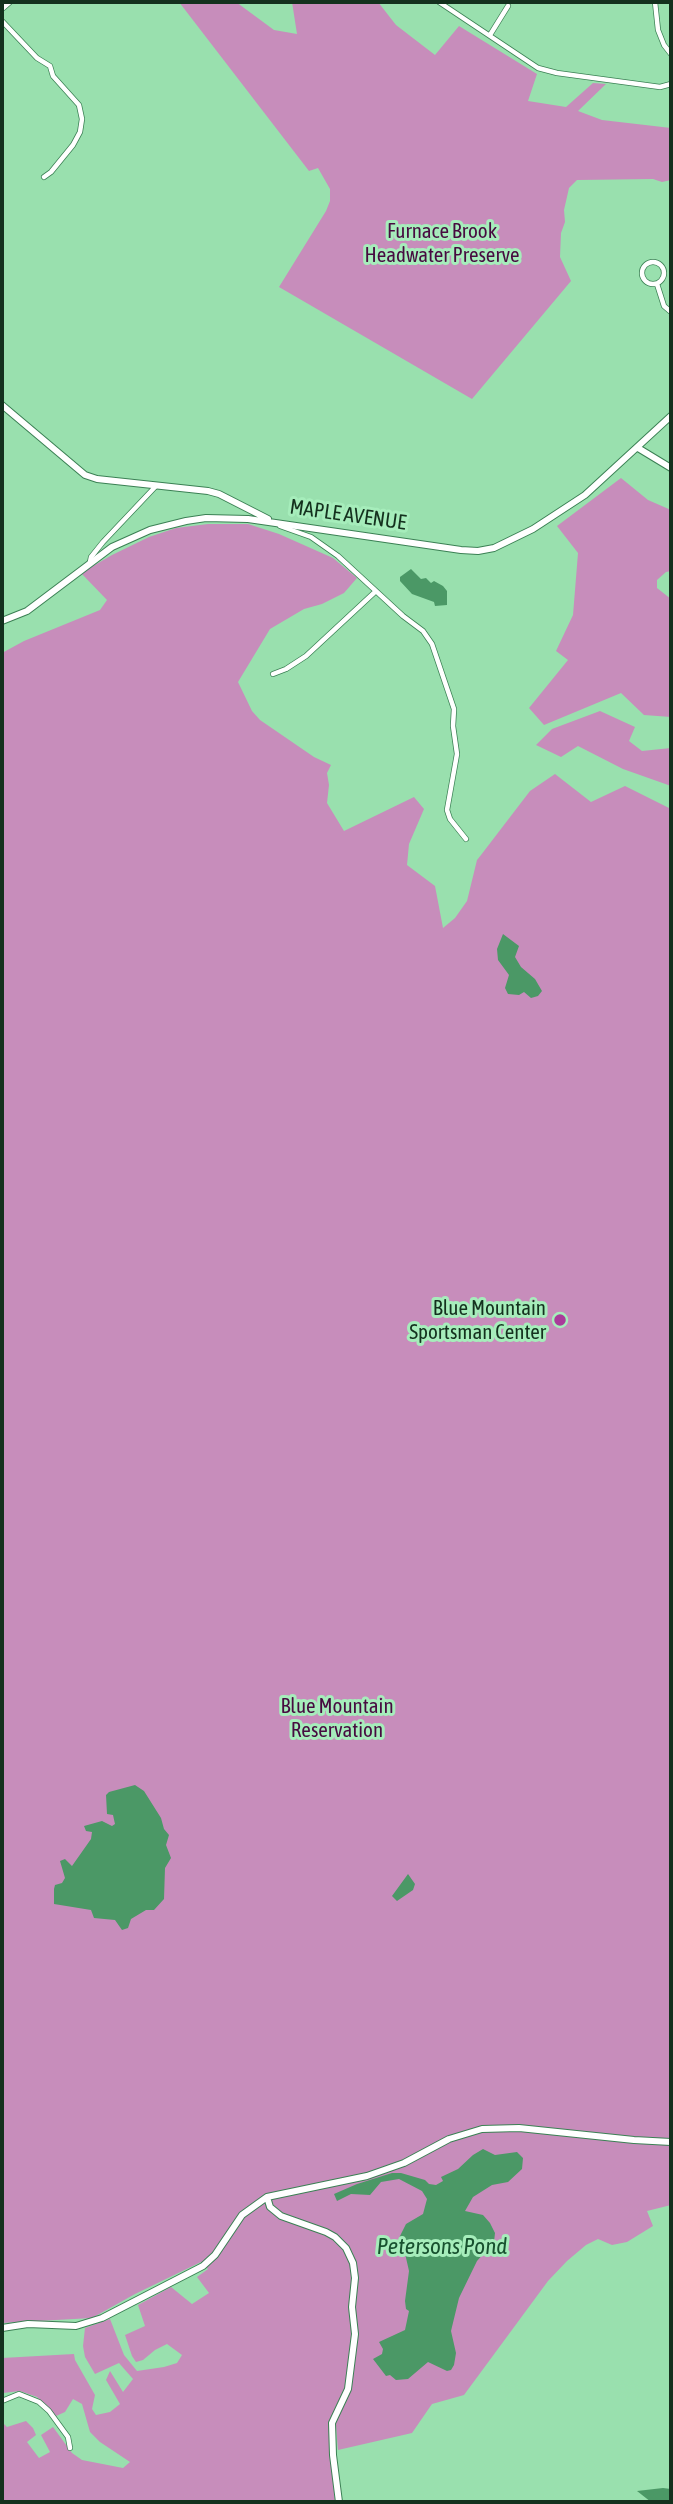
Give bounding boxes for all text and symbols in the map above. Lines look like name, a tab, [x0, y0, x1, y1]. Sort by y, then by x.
park label: Furnace Brook Headwater Preserve	[364, 218, 520, 268]
street label: MAPLE AVENUE	[288, 494, 408, 536]
place label: Blue Mountain Sportsman Center	[409, 1295, 546, 1345]
marker: Blue Mountain Sportsman Center	[552, 1312, 568, 1328]
park label: Blue Mountain Reservation	[280, 1693, 394, 1743]
water label: Petersons Pond	[377, 2233, 507, 2261]

